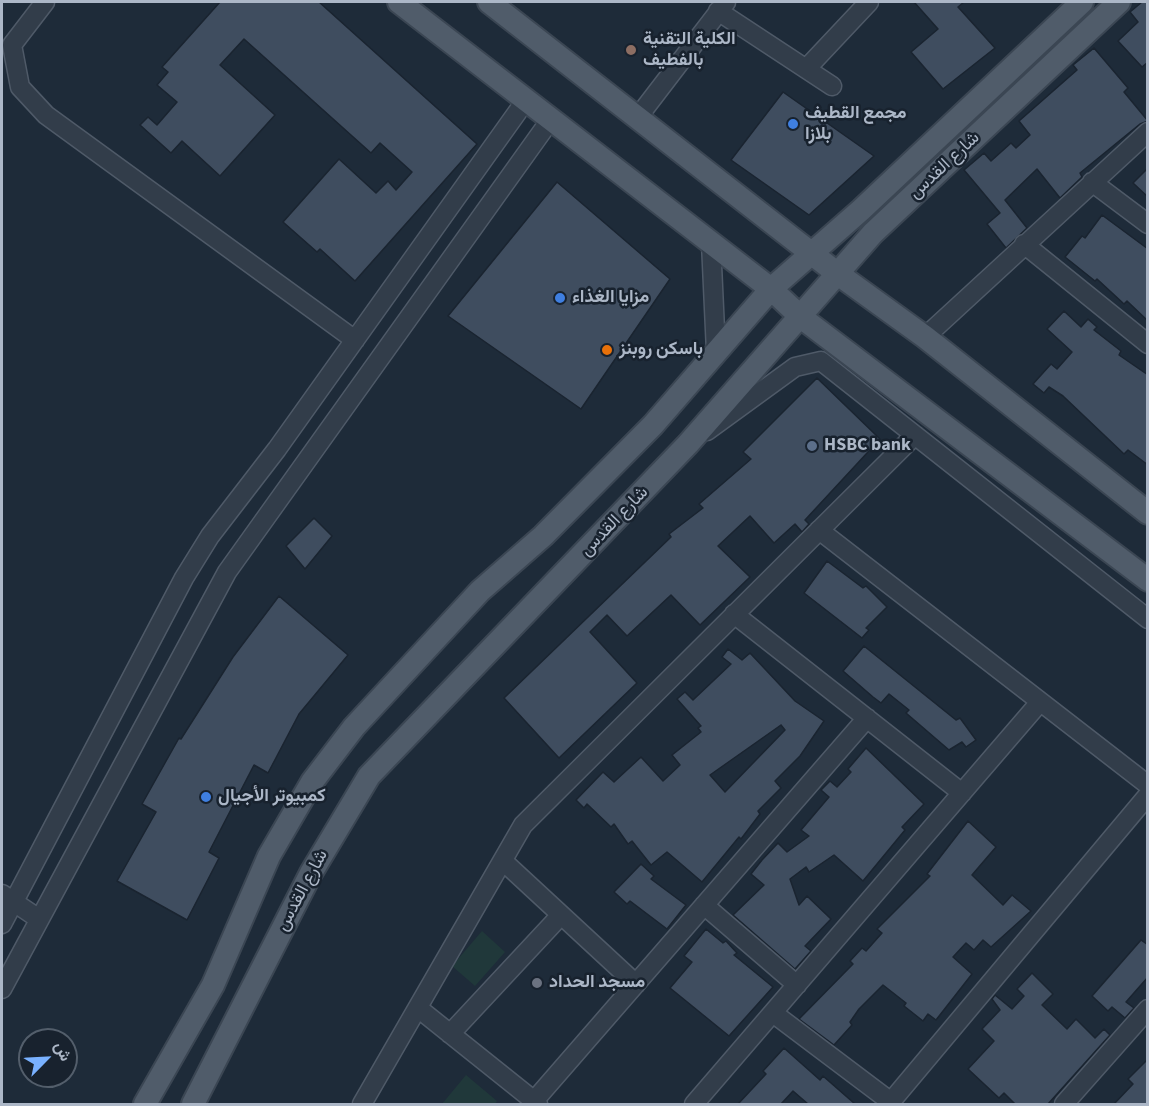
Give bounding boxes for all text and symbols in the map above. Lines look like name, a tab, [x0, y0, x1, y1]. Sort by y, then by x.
place label: الكلية التقنية بالفطيف	[643, 29, 736, 72]
marker: الكلية التقنية بالفطيف	[624, 43, 638, 57]
place label: مجمع القطيف بلازا	[805, 103, 907, 146]
marker: مجمع القطيف بلازا	[786, 117, 800, 131]
street label: شارع القدس	[905, 128, 985, 204]
place label: مزايا الغذاء	[572, 287, 649, 309]
marker: مزايا الغذاء	[553, 291, 567, 305]
place label: باسكن روبنز	[619, 339, 703, 361]
marker: باسكن روبنز	[600, 343, 614, 357]
place label: HSBC bank	[824, 435, 911, 457]
marker: HSBC bank	[805, 439, 819, 453]
street label: شارع القدس	[576, 483, 654, 561]
place label: كمبيوتر الأجيال	[218, 786, 326, 808]
marker: كمبيوتر الأجيال	[199, 790, 213, 804]
street label: شارع القدس	[273, 847, 333, 935]
place label: مسجد الحداد	[549, 972, 645, 994]
marker: مسجد الحداد	[530, 976, 544, 990]
north arrow	[18, 1028, 78, 1088]
text: ش	[49, 1038, 77, 1065]

